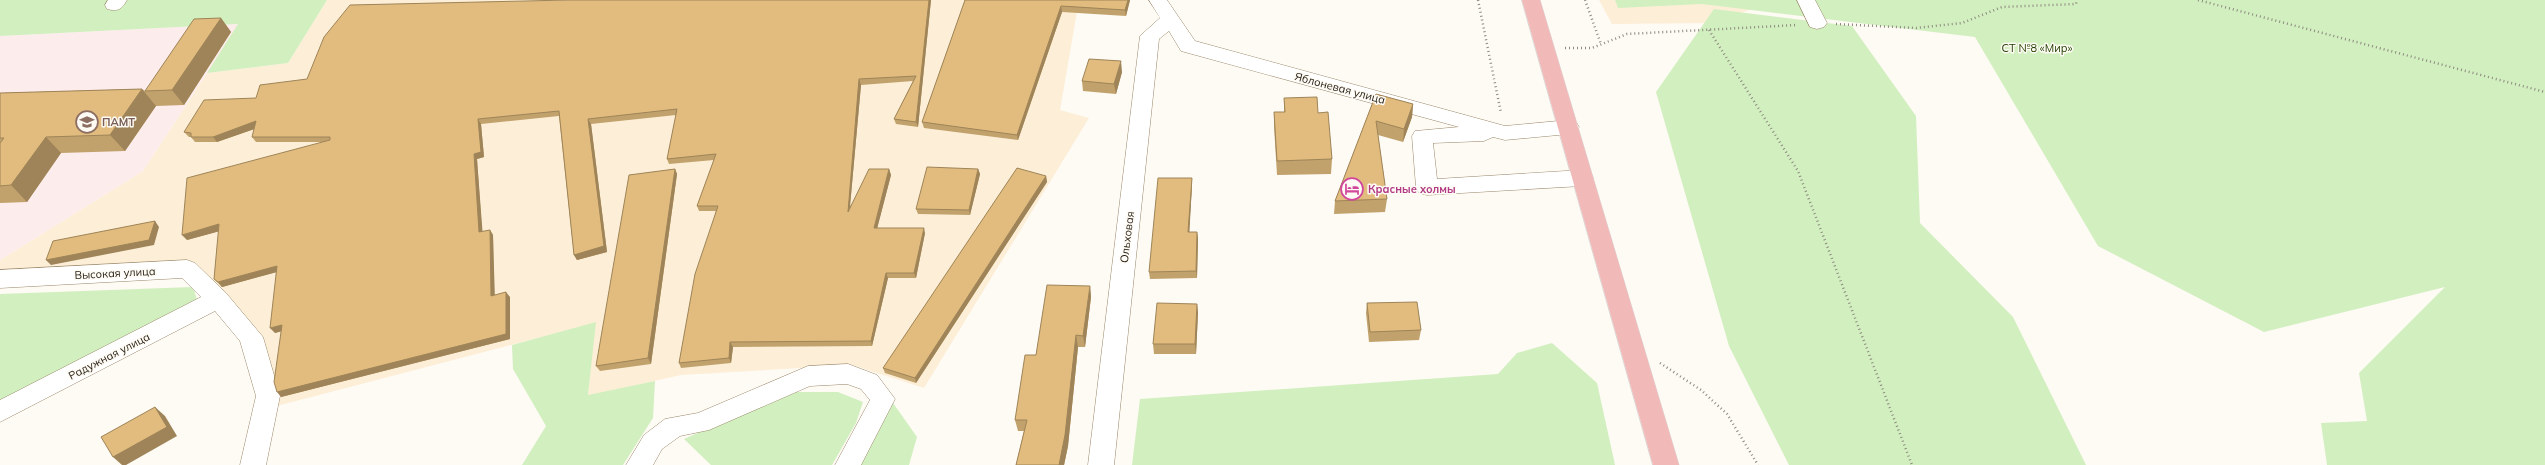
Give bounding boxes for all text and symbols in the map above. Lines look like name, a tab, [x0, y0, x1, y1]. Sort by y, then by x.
park label: СТ №8 «Мир»	[2002, 41, 2073, 55]
street label: Яблоневая улица	[1293, 69, 1387, 107]
school or university icon: ПАМТ	[74, 109, 100, 135]
place label: ПАМТ	[102, 115, 135, 129]
hotel icon: Красные холмы	[1339, 176, 1365, 202]
place label: Красные холмы	[1368, 182, 1456, 196]
street label: Ольховая	[1117, 210, 1137, 264]
street label: Высокая улица	[74, 264, 156, 282]
street label: Радужная улица	[66, 329, 152, 383]

